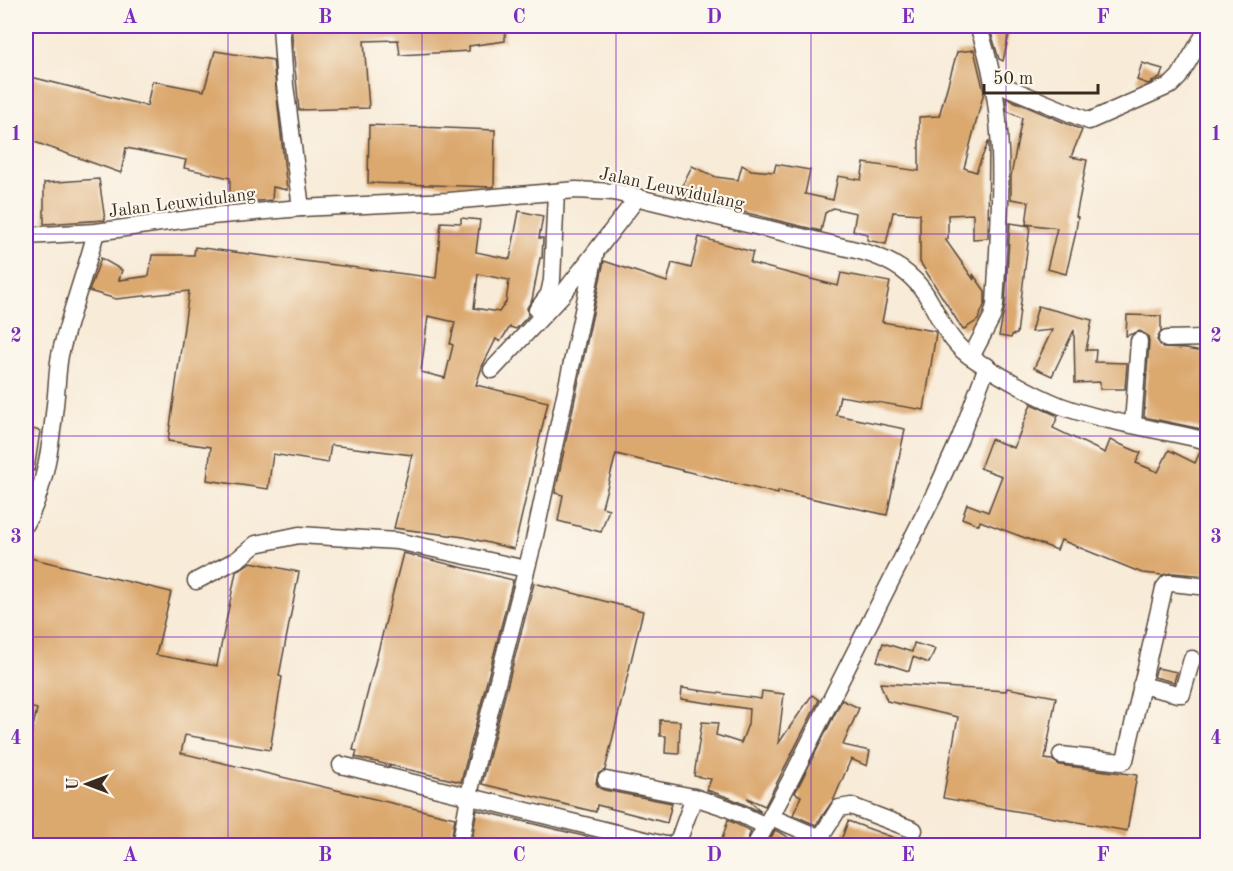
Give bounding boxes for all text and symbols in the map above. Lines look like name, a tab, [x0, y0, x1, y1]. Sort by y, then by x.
text: A	[122, 8, 138, 28]
text: B	[318, 8, 332, 28]
text: C	[512, 8, 526, 28]
text: D	[706, 8, 722, 28]
text: E	[901, 8, 915, 28]
text: F	[1096, 8, 1110, 28]
scale bar	[984, 57, 1098, 95]
text: 50 m	[993, 70, 1033, 88]
text: 1	[10, 125, 22, 145]
text: 1	[1210, 125, 1222, 145]
street label: Jalan Leuwidulang	[597, 165, 746, 213]
street label: Jalan Leuwidulang	[108, 185, 257, 221]
text: 2	[10, 327, 22, 347]
text: 2	[1210, 327, 1222, 347]
text: 3	[10, 528, 22, 548]
text: 3	[1210, 528, 1222, 548]
text: 4	[10, 729, 22, 749]
text: 4	[1210, 729, 1222, 749]
north arrow	[57, 754, 117, 814]
text: U	[66, 777, 82, 790]
text: A	[122, 846, 138, 866]
text: B	[318, 846, 332, 866]
text: C	[512, 846, 526, 866]
text: D	[706, 846, 722, 866]
text: E	[901, 846, 915, 866]
text: F	[1096, 846, 1110, 866]

